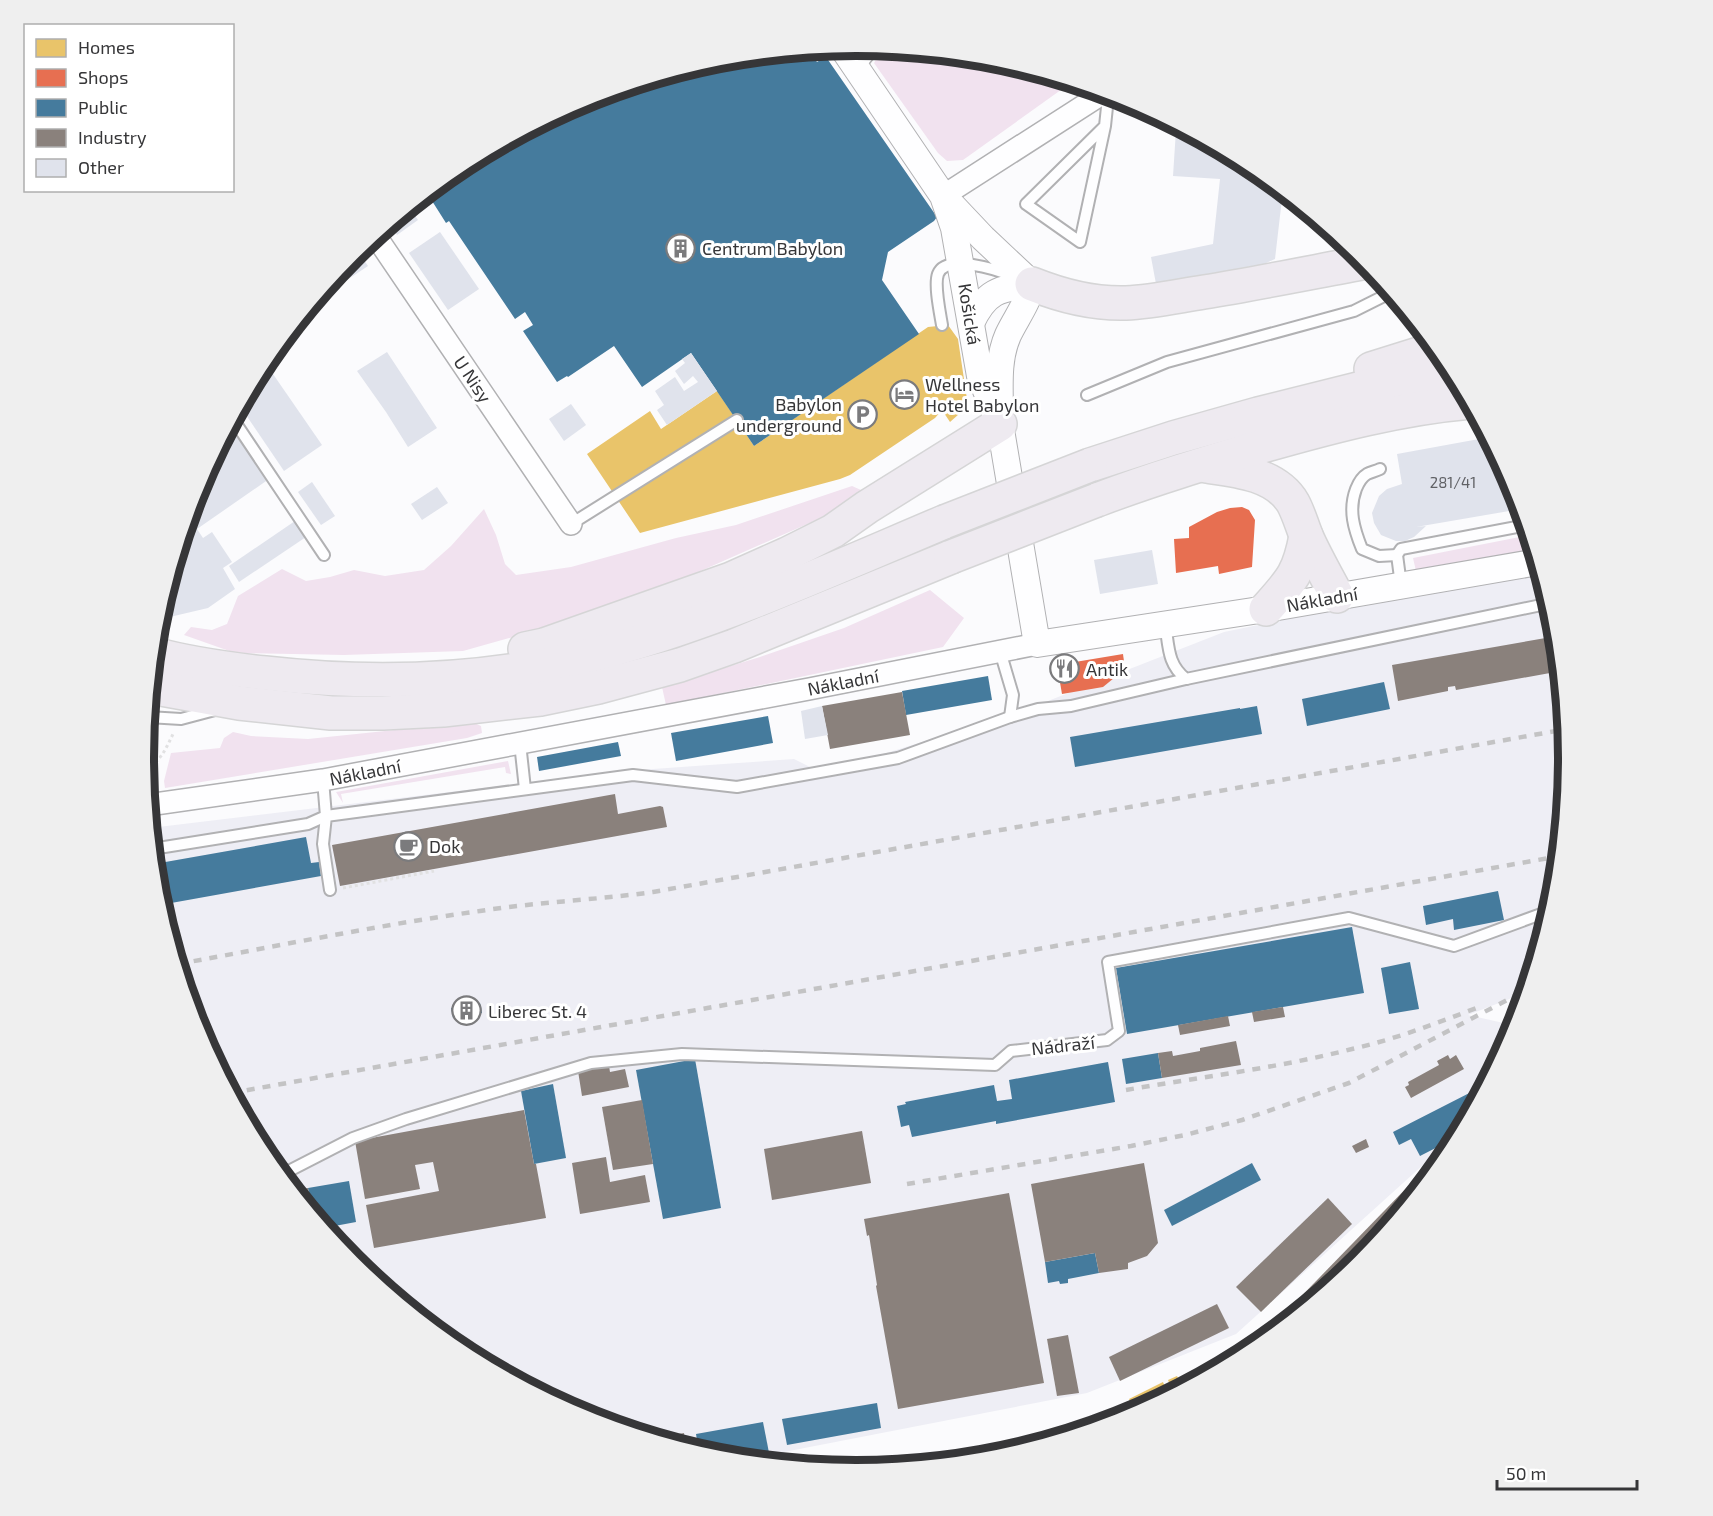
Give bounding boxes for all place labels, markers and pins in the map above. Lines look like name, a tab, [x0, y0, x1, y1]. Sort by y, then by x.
building icon: Centrum Babylon	[665, 232, 697, 264]
place label: Centrum Babylon	[702, 237, 843, 259]
place label: Wellness Hotel Babylon	[925, 373, 1039, 416]
hotel icon: Wellness Hotel Babylon	[888, 378, 920, 410]
place label: Babylon underground	[736, 393, 842, 436]
parking icon: Babylon underground	[847, 398, 879, 430]
restaurant icon: Antik	[1049, 653, 1081, 685]
place label: Antik	[1086, 658, 1128, 680]
cafe icon: Dok	[392, 830, 424, 862]
place label: Dok	[429, 835, 460, 857]
building icon: Liberec St. 4	[451, 995, 483, 1027]
place label: Liberec St. 4	[488, 1000, 587, 1022]

